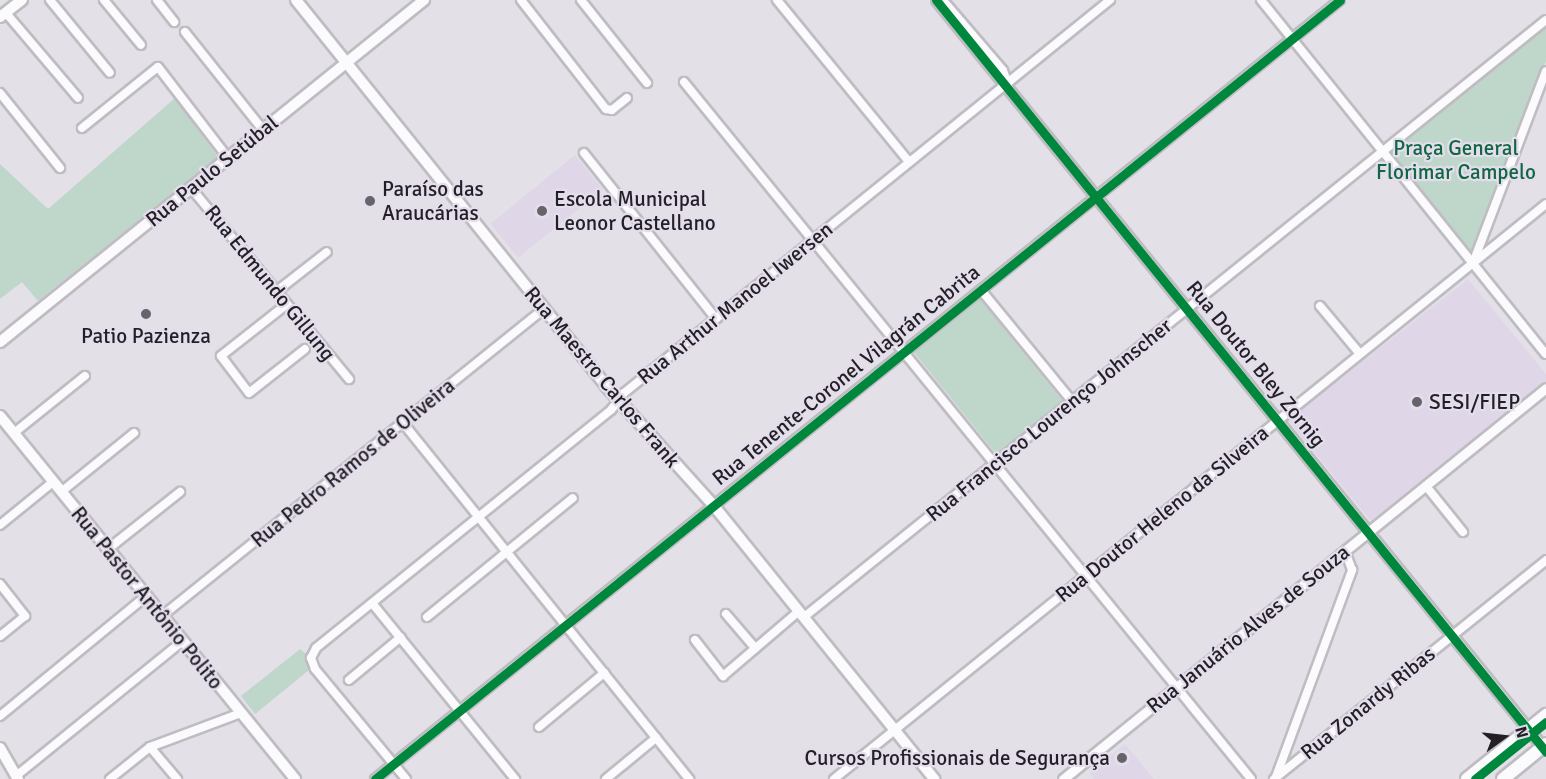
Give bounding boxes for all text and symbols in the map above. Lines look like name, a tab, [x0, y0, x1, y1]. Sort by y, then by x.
street label: Rua Paulo Setúbal	[141, 110, 283, 232]
park label: Praça General Florimar Campelo	[1376, 135, 1536, 185]
place label: Paraíso das Araucárias	[382, 176, 484, 226]
place label: Escola Municipal Leonor Castellano	[554, 186, 716, 236]
marker: Paraíso das Araucárias	[363, 194, 377, 208]
street label: Rua Edmundo Gillung	[199, 200, 341, 366]
marker: Escola Municipal Leonor Castellano	[535, 204, 549, 218]
street label: Rua Arthur Manoel Iwersen	[632, 216, 838, 390]
street label: Rua Tenente-Coronel Vilagrán Cabrita	[707, 259, 985, 491]
street label: Rua Doutor Bley Zornig	[1181, 276, 1331, 452]
street label: Rua Maestro Carlos Frank	[519, 281, 685, 473]
marker: Patio Pazienza	[139, 307, 153, 321]
street label: Rua Francisco Lourenço Johnscher	[921, 313, 1177, 527]
place label: Patio Pazienza	[81, 323, 211, 349]
street label: Rua Pedro Ramos de Oliveira	[246, 373, 460, 553]
place label: SESI/FIEP	[1429, 389, 1520, 415]
marker: SESI/FIEP	[1410, 395, 1424, 409]
street label: Rua Doutor Heleno da Silveira	[1050, 420, 1274, 608]
street label: Rua Pastor Antônio Polito	[66, 502, 228, 694]
street label: Rua Januário Alves de Souza	[1141, 539, 1355, 719]
street label: Rua Zonardy Ribas	[1296, 641, 1440, 765]
north arrow	[1474, 707, 1534, 767]
text: N	[1510, 724, 1532, 740]
place label: Cursos Profissionais de Segurança	[804, 745, 1110, 771]
marker: Cursos Profissionais de Segurança	[1115, 751, 1129, 765]

